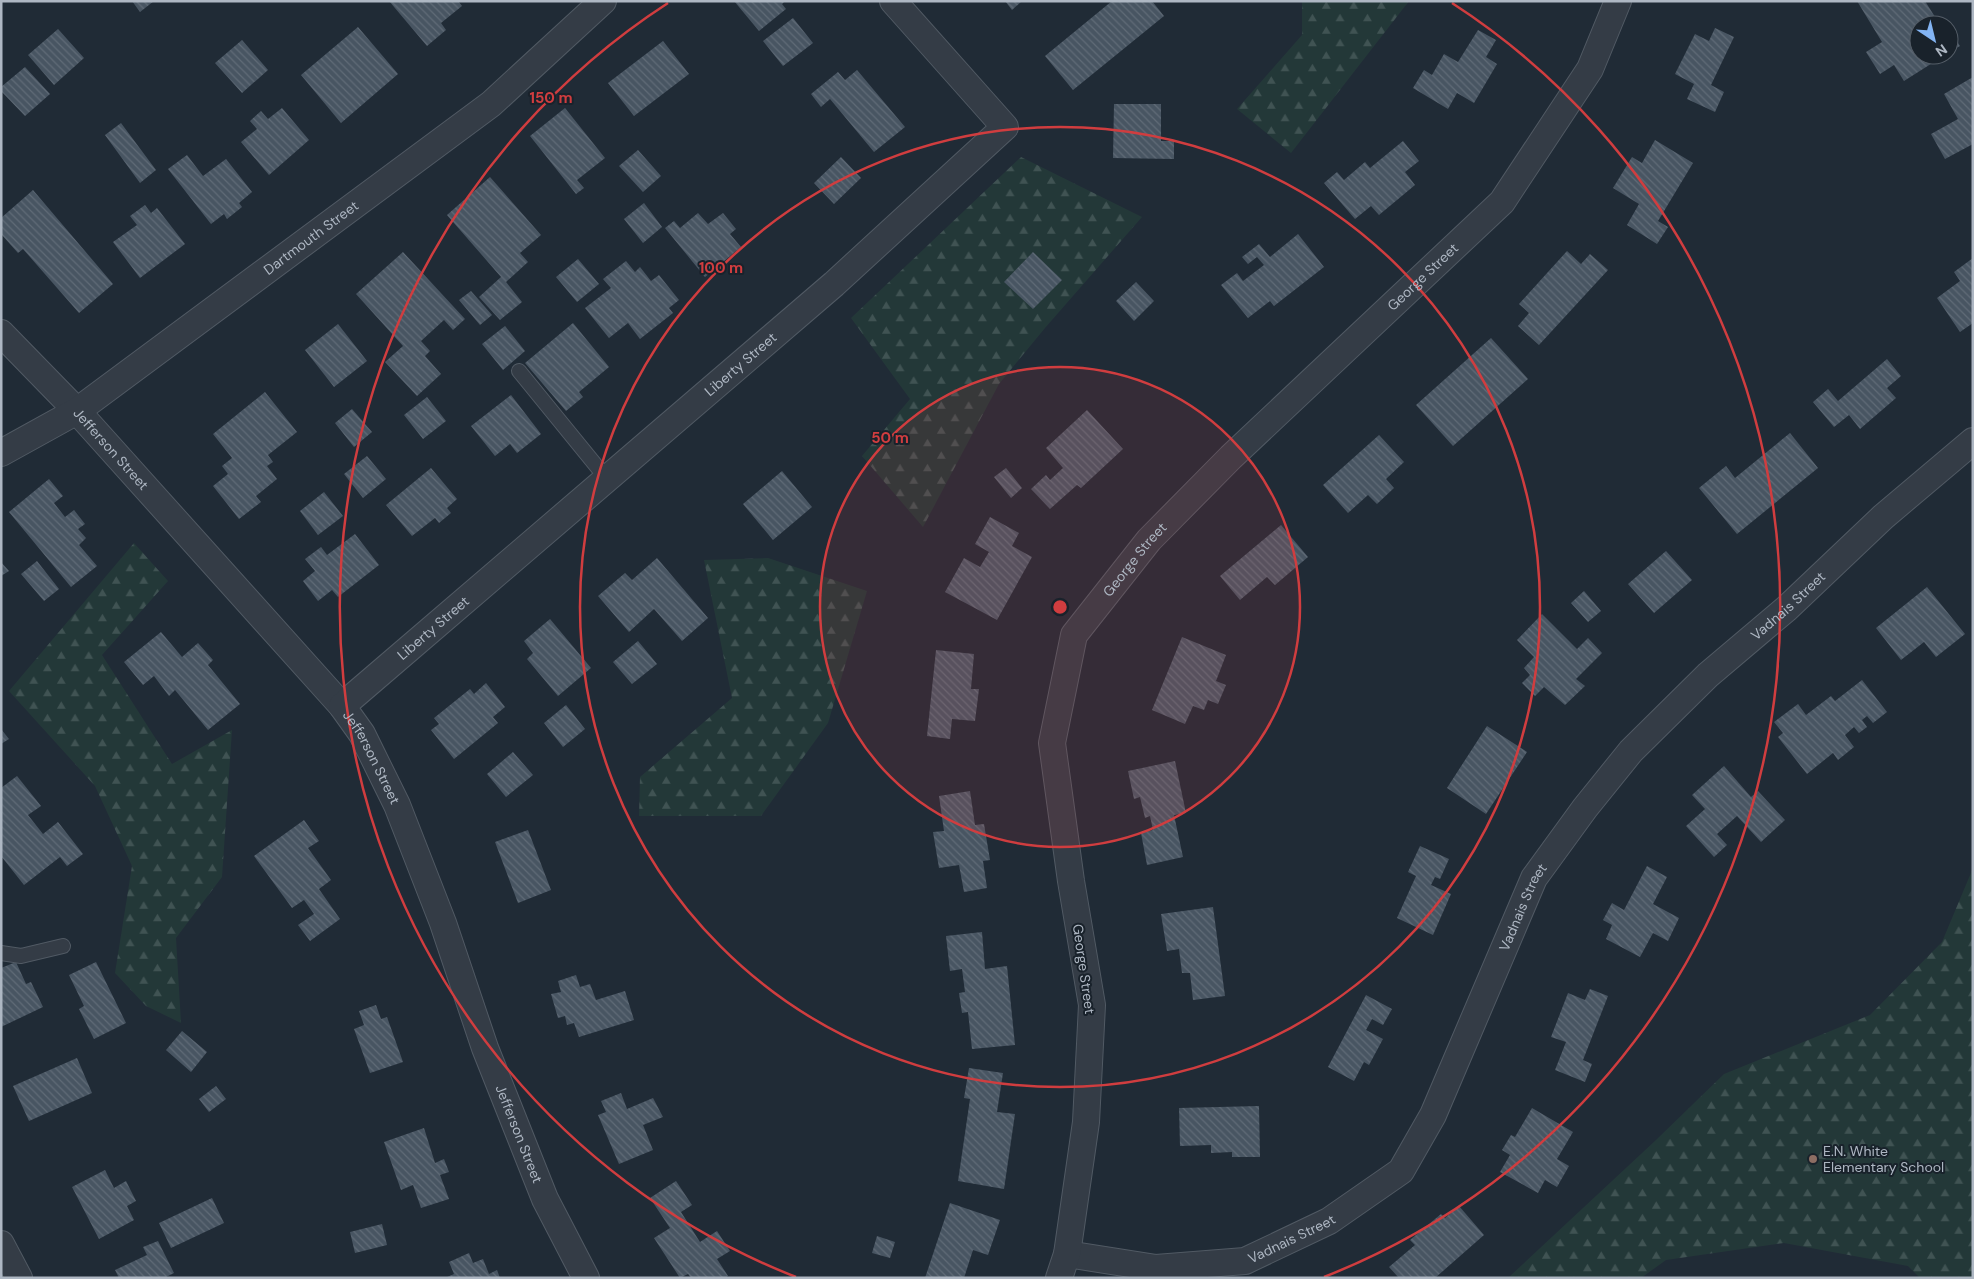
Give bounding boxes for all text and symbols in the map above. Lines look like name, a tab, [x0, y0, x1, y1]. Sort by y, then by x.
north arrow	[1909, 15, 1959, 65]
text: N	[1932, 40, 1951, 61]
text: 150 m	[530, 88, 573, 108]
street label: Dartmouth Street	[260, 196, 362, 279]
street label: George Street	[1383, 239, 1462, 314]
text: 100 m	[699, 258, 743, 278]
street label: Liberty Street	[701, 328, 780, 400]
street label: Jefferson Street	[70, 404, 153, 494]
text: 50 m	[871, 428, 909, 448]
street label: George Street	[1099, 519, 1170, 600]
street label: Vadnais Street	[1747, 567, 1829, 644]
street label: Liberty Street	[393, 592, 473, 664]
centre of rings	[1051, 598, 1069, 616]
street label: Jefferson Street	[339, 707, 404, 807]
street label: Vadnais Street	[1495, 860, 1551, 954]
street label: George Street	[1069, 923, 1099, 1015]
street label: Jefferson Street	[492, 1082, 547, 1186]
place label: E.N. White Elementary School	[1823, 1142, 1944, 1176]
marker: E.N. White Elementary School	[1807, 1153, 1819, 1165]
street label: Vadnais Street	[1245, 1210, 1339, 1267]

